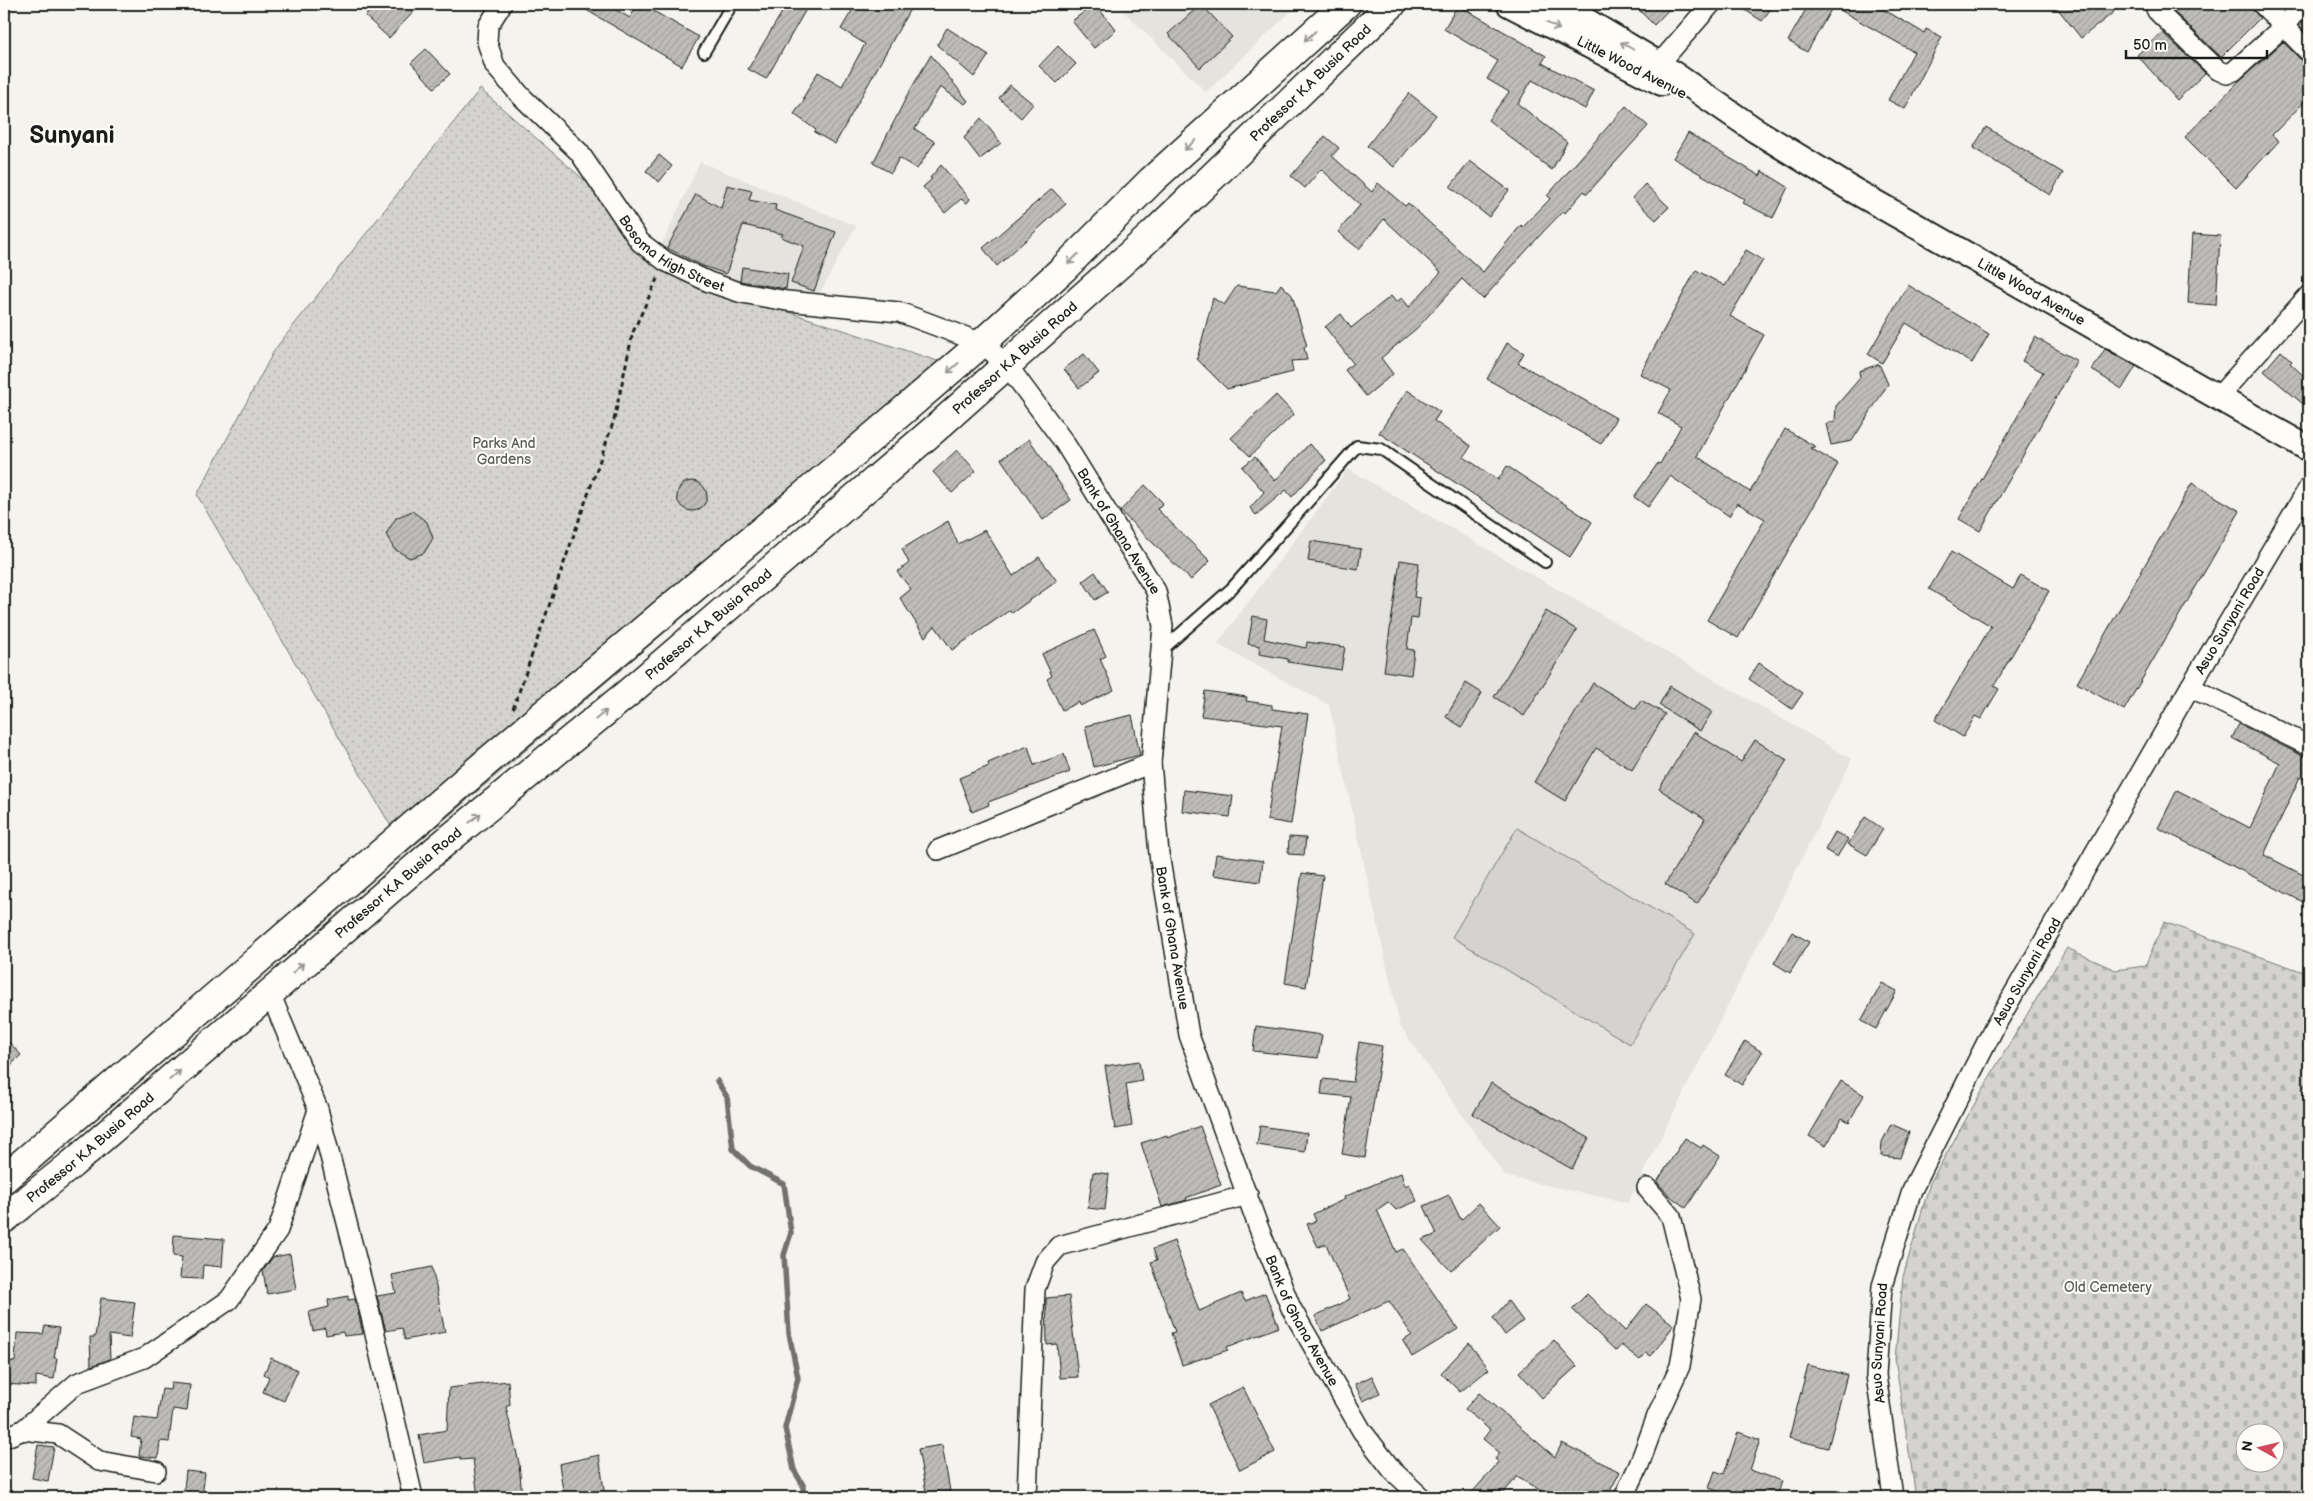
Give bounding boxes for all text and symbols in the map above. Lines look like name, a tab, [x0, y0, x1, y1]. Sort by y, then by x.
street label: Professor K.A Busia Road	[1247, 21, 1375, 145]
one-way arrow	[1545, 21, 1560, 31]
scale bar	[2126, 28, 2267, 60]
one-way arrow	[1304, 30, 1317, 41]
street label: Little Wood Avenue	[1574, 32, 1690, 103]
text: 50 m	[2133, 36, 2167, 55]
one-way arrow	[1620, 40, 1634, 50]
district label: Sunyani	[29, 121, 115, 150]
one-way arrow	[1183, 140, 1196, 151]
street label: Bosoma High Street	[615, 212, 727, 296]
one-way arrow	[1067, 253, 1079, 265]
street label: Little Wood Avenue	[1974, 254, 2088, 329]
street label: Professor K.A Busia Road	[949, 298, 1081, 418]
one-way arrow	[946, 362, 959, 373]
park label: Parks And Gardens	[472, 435, 536, 468]
street label: Bank of Ghana Avenue	[1073, 465, 1164, 597]
street label: Professor K.A Busia Road	[642, 565, 775, 684]
street label: Asuo Sunyani Road	[2192, 565, 2268, 677]
one-way arrow	[594, 710, 607, 721]
one-way arrow	[468, 812, 481, 823]
street label: Professor K.A Busia Road	[331, 824, 465, 942]
street label: Bank of Ghana Avenue	[1152, 865, 1193, 1011]
street label: Asuo Sunyani Road	[1989, 915, 2065, 1028]
one-way arrow	[291, 963, 304, 974]
one-way arrow	[169, 1069, 182, 1081]
street label: Professor K.A Busia Road	[23, 1089, 158, 1206]
street label: Bank of Ghana Avenue	[1262, 1253, 1342, 1389]
park label: Old Cemetery	[2064, 1279, 2153, 1296]
street label: Asuo Sunyani Road	[1868, 1282, 1891, 1405]
north arrow	[2236, 1424, 2286, 1474]
text: N	[2238, 1440, 2257, 1453]

